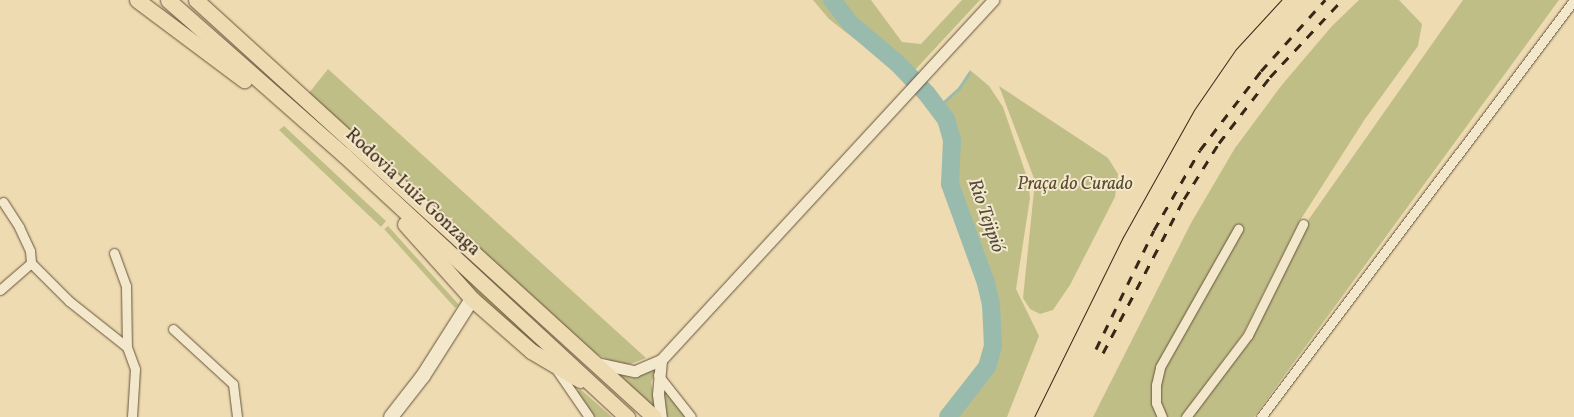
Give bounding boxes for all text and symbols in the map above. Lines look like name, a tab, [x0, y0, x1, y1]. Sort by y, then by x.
street label: Rodovia Luiz Gonzaga	[340, 125, 484, 261]
park label: Praça do Curado	[1017, 174, 1133, 196]
water label: Rio Tejipió	[962, 176, 1008, 256]

